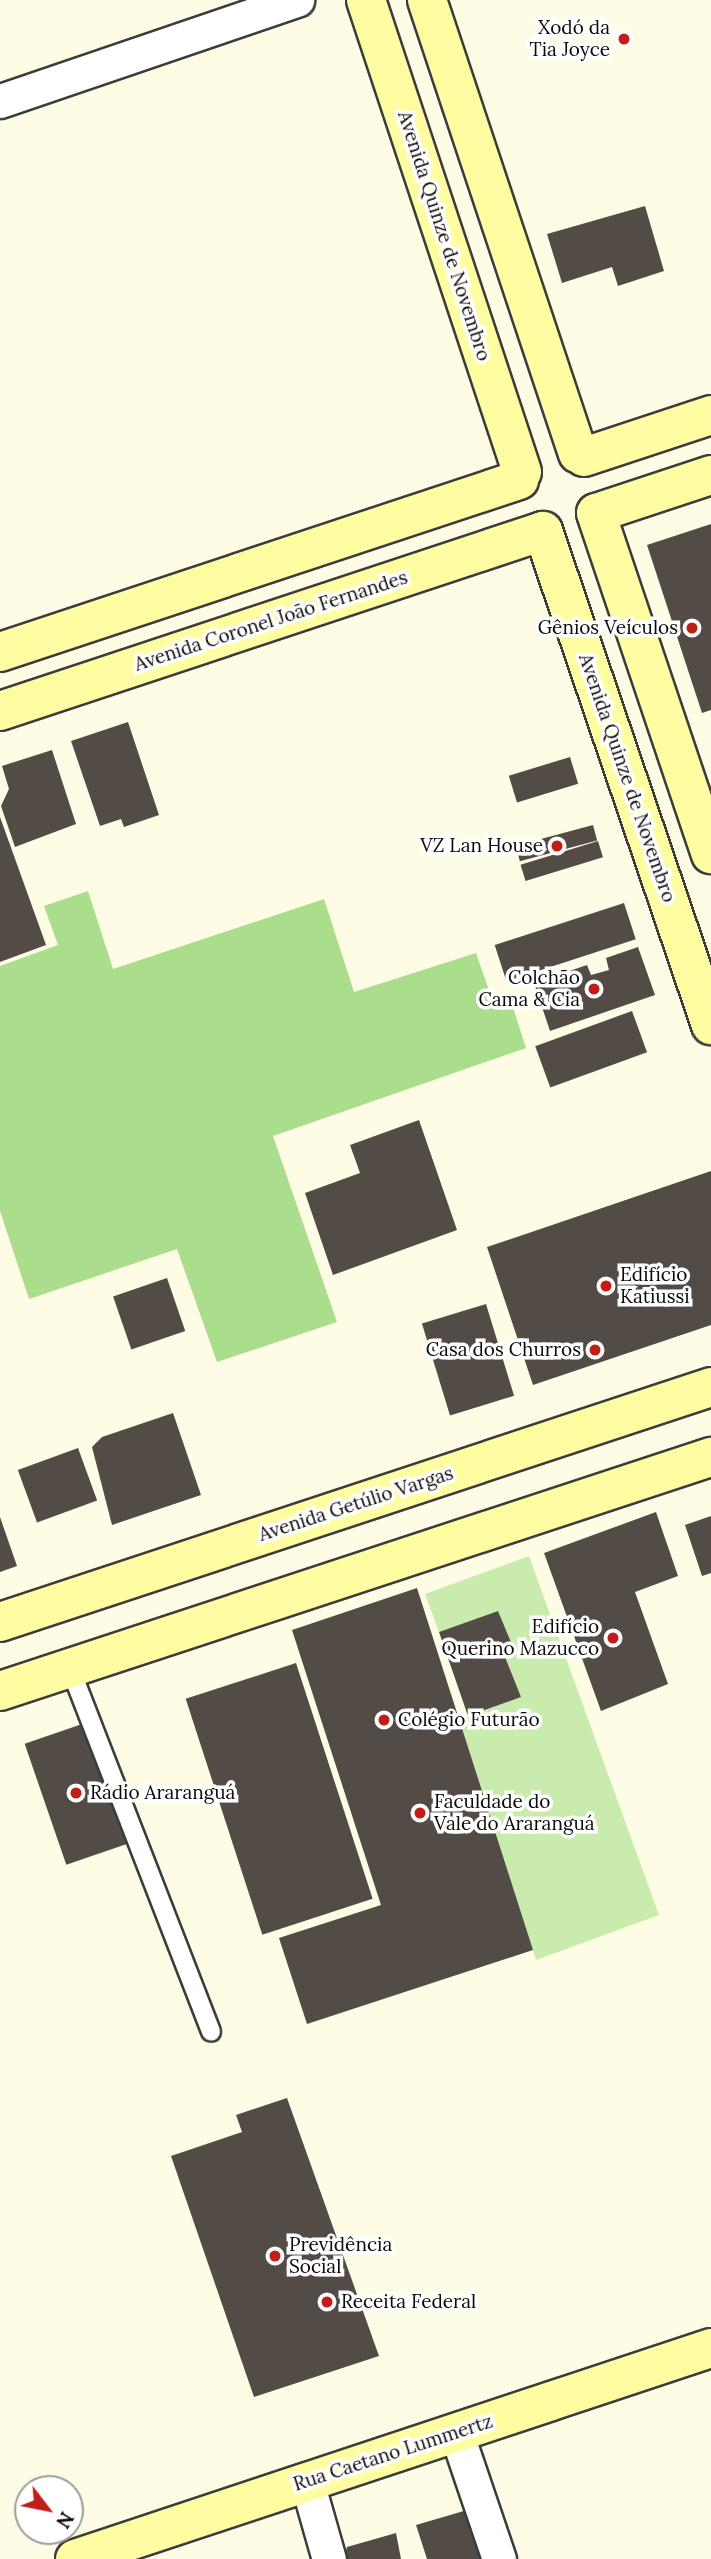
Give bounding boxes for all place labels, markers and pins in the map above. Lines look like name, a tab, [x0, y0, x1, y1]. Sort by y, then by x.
place label: Xodó da Tia Joyce	[530, 17, 610, 61]
marker: Xodó da Tia Joyce	[616, 31, 632, 47]
place label: Gênios Veículos	[538, 617, 678, 639]
marker: Gênios Veículos	[684, 620, 700, 636]
place label: VZ Lan House	[420, 835, 543, 857]
marker: VZ Lan House	[549, 838, 565, 854]
place label: Colchão Cama & Cia	[479, 967, 580, 1011]
marker: Colchão Cama & Cia	[586, 981, 602, 997]
place label: Edifício Katiussi	[620, 1264, 690, 1308]
marker: Edifício Katiussi	[598, 1278, 614, 1294]
place label: Casa dos Churros	[426, 1339, 581, 1361]
marker: Casa dos Churros	[587, 1342, 603, 1358]
place label: Edifício Querino Mazucco	[442, 1616, 599, 1660]
marker: Edifício Querino Mazucco	[605, 1630, 621, 1646]
place label: Colégio Futurão	[398, 1709, 540, 1731]
marker: Colégio Futurão	[376, 1712, 392, 1728]
place label: Rádio Araranguá	[90, 1782, 235, 1804]
marker: Rádio Araranguá	[68, 1785, 84, 1801]
place label: Faculdade do Vale do Araranguá	[434, 1791, 595, 1835]
marker: Faculdade do Vale do Araranguá	[412, 1805, 428, 1821]
place label: Previdência Social	[289, 2234, 392, 2278]
marker: Previdência Social	[267, 2248, 283, 2264]
place label: Receita Federal	[341, 2291, 476, 2313]
marker: Receita Federal	[319, 2294, 335, 2310]

